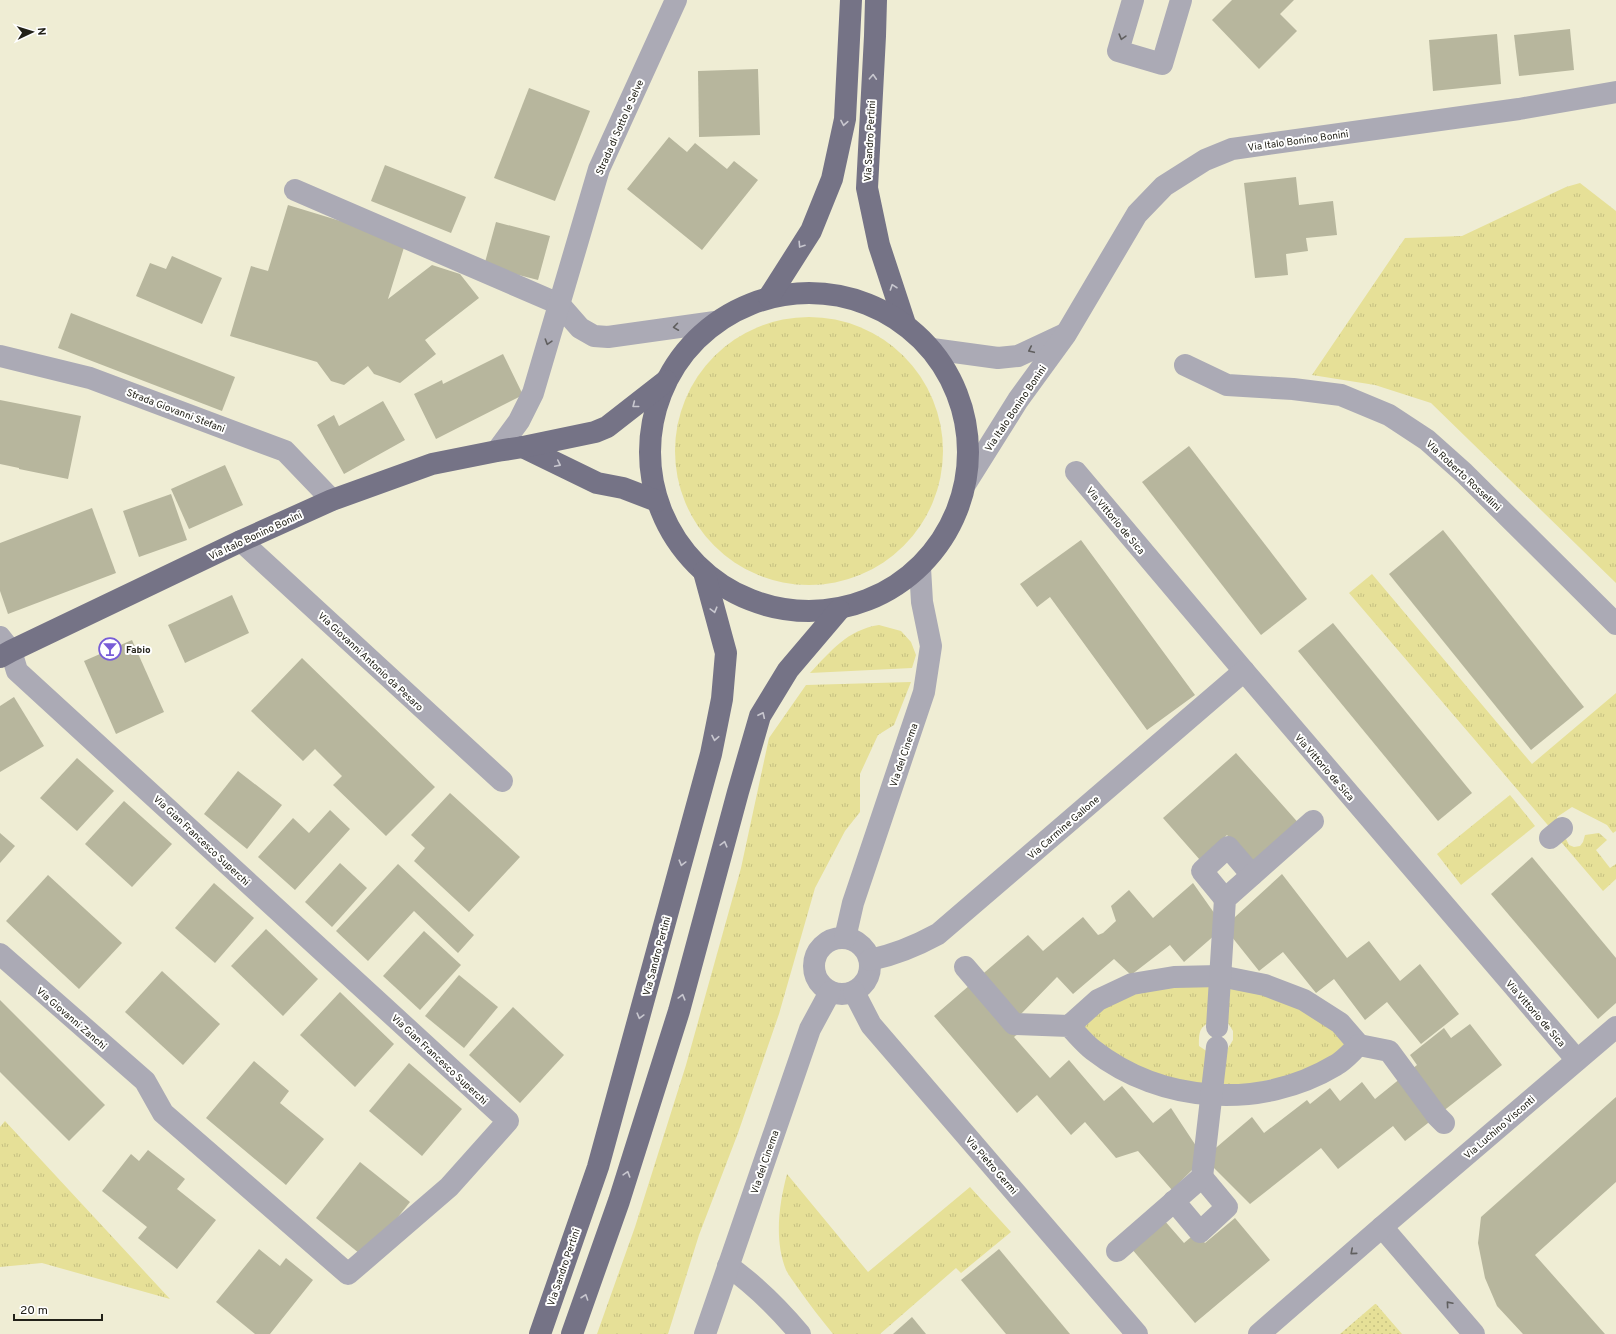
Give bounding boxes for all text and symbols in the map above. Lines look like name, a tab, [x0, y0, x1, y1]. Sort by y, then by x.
north arrow	[12, 12, 52, 52]
text: N	[34, 27, 48, 36]
one-way arrow	[1118, 34, 1127, 41]
one-way arrow	[869, 74, 877, 80]
street label: Strada di Sotto le Selve	[593, 78, 647, 177]
street label: Via Sandro Pertini	[862, 100, 879, 182]
one-way arrow	[840, 120, 848, 126]
street label: Via Italo Bonino Bonini	[1247, 128, 1349, 155]
one-way arrow	[799, 240, 806, 247]
one-way arrow	[889, 283, 897, 290]
one-way arrow	[673, 322, 680, 331]
one-way arrow	[544, 338, 553, 345]
one-way arrow	[1027, 345, 1035, 353]
street label: Via Italo Bonino Bonini	[982, 363, 1050, 455]
street label: Strada Giovanni Stefani	[124, 387, 227, 436]
one-way arrow	[632, 401, 640, 408]
street label: Via Roberto Rossellini	[1423, 438, 1503, 514]
one-way arrow	[554, 459, 561, 467]
street label: Via Vittorio de Sica	[1083, 484, 1147, 558]
street label: Via Italo Bonino Bonini	[207, 509, 304, 564]
one-way arrow	[709, 606, 718, 613]
street label: Via Giovanni Antonio da Pesaro	[315, 610, 426, 715]
bar icon: Fabio	[97, 636, 123, 662]
place label: Fabio	[126, 644, 151, 657]
one-way arrow	[757, 712, 765, 719]
street label: Via del Cinema	[887, 722, 921, 789]
street label: Via Vittorio de Sica	[1291, 732, 1357, 804]
one-way arrow	[711, 734, 719, 741]
street label: Via Gian Francesco Superchi	[150, 793, 252, 889]
street label: Via Carmine Gallone	[1025, 793, 1103, 863]
one-way arrow	[719, 841, 727, 847]
one-way arrow	[678, 860, 686, 866]
street label: Via Sandro Pertini	[641, 916, 674, 997]
street label: Via Vittorio de Sica	[1502, 978, 1568, 1050]
street label: Via Giovanni Zanchi	[33, 985, 109, 1053]
one-way arrow	[678, 993, 686, 1000]
street label: Via Gian Francesco Superchi	[388, 1012, 490, 1108]
one-way arrow	[636, 1012, 645, 1019]
street label: Via Luchino Visconti	[1462, 1094, 1538, 1163]
street label: Via del Cinema	[748, 1129, 782, 1196]
street label: Via Pietro Germi	[962, 1134, 1020, 1198]
one-way arrow	[622, 1171, 631, 1178]
street label: Via Sandro Pertini	[545, 1227, 584, 1308]
one-way arrow	[1350, 1248, 1357, 1255]
one-way arrow	[580, 1294, 588, 1301]
scale bar	[14, 1296, 102, 1322]
one-way arrow	[1446, 1302, 1453, 1309]
text: 20 m	[20, 1303, 48, 1319]

